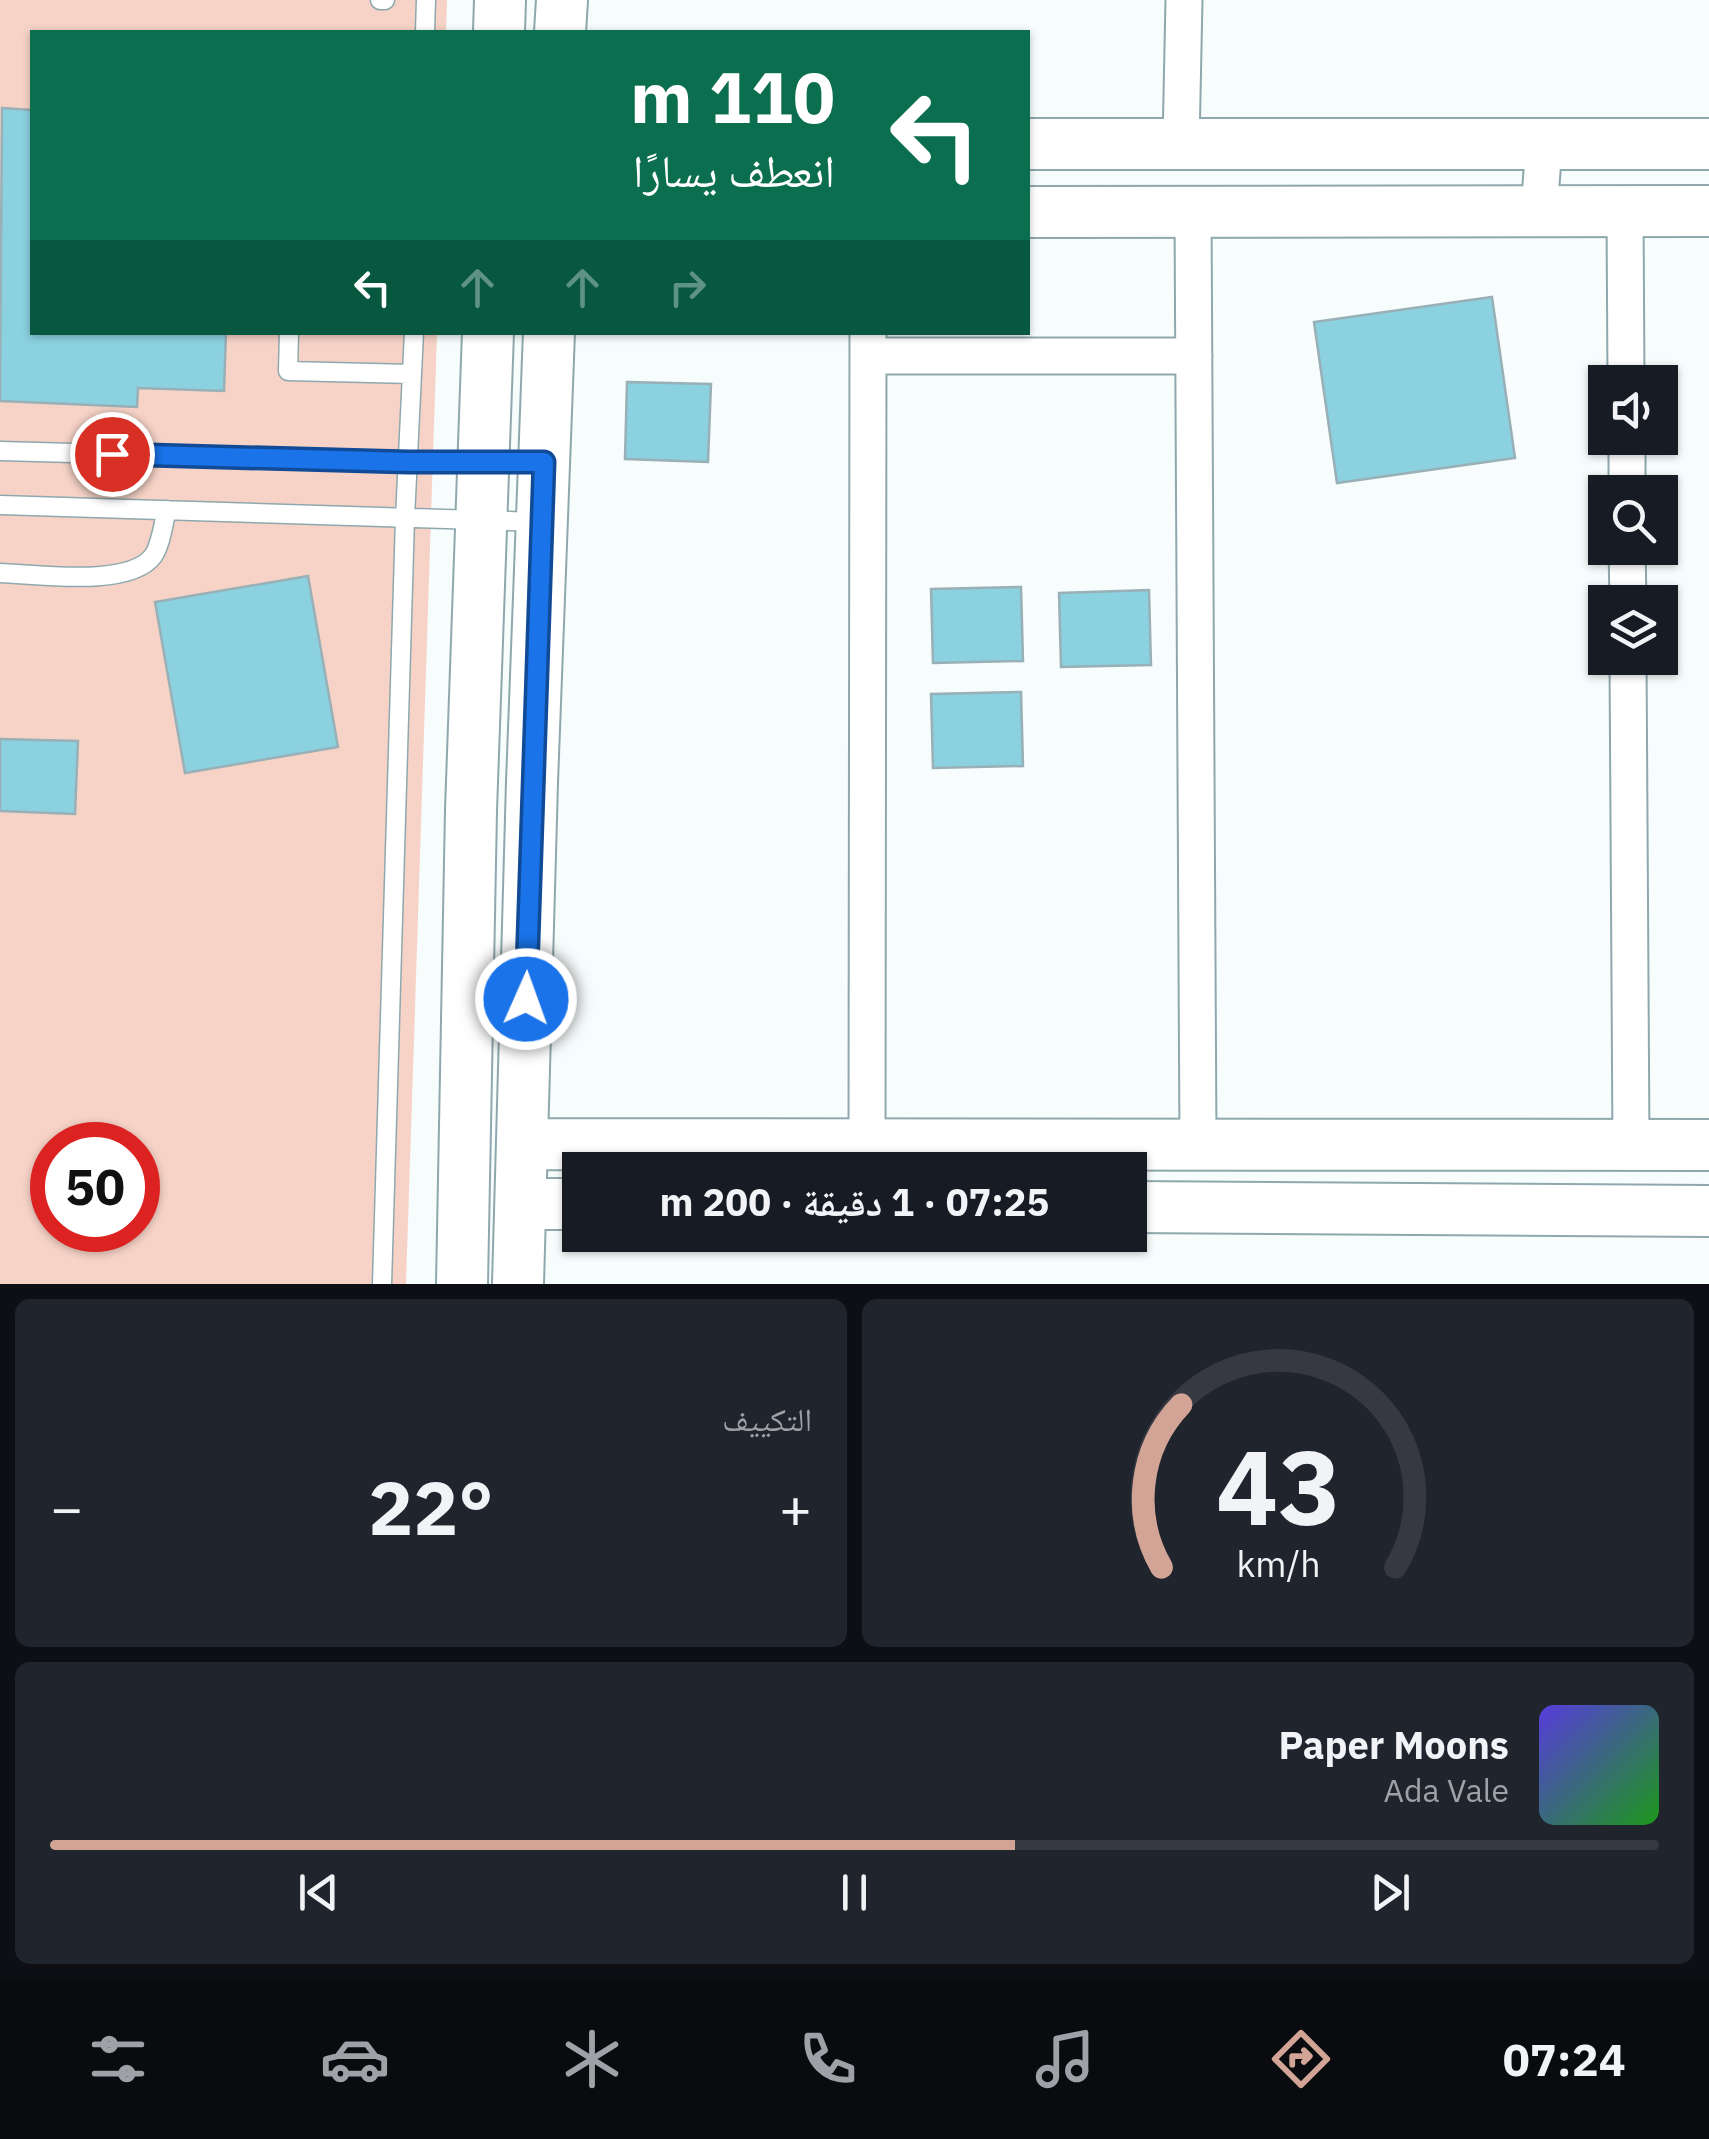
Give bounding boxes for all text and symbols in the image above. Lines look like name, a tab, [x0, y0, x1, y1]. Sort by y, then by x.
text: 110 m	[630, 51, 835, 142]
icon: left	[870, 70, 1000, 200]
text: انعطف يسارًا	[633, 141, 835, 199]
icon: left	[345, 260, 400, 315]
icon: ahead	[450, 260, 505, 315]
icon: ahead	[555, 260, 610, 315]
icon: right	[660, 260, 715, 315]
map controls	[1588, 365, 1678, 675]
button: sound	[1588, 365, 1678, 455]
pin	[70, 412, 155, 497]
icon: arrive	[85, 427, 140, 482]
button: search	[1588, 475, 1678, 565]
button: layers	[1588, 585, 1678, 675]
position arrow	[474, 947, 578, 1051]
speed limit sign: 50	[30, 1122, 160, 1252]
text: 07:25 · 1 دقيقة · 200 m	[660, 1177, 1049, 1226]
text: التكييف	[722, 1398, 812, 1440]
text: 43	[1216, 1418, 1340, 1554]
text: 22°	[368, 1458, 494, 1556]
text: −	[50, 1472, 83, 1543]
text: +	[779, 1472, 812, 1543]
text: km/h	[1236, 1540, 1320, 1587]
text: Paper Moons	[1278, 1720, 1509, 1769]
text: Ada Vale	[1383, 1769, 1509, 1811]
icon: previous	[291, 1865, 346, 1920]
icon: pause	[827, 1865, 882, 1920]
icon: next	[1363, 1865, 1418, 1920]
icon: filters	[83, 2024, 153, 2094]
icon: car	[320, 2024, 390, 2094]
icon: climate	[557, 2024, 627, 2094]
icon: phone	[793, 2024, 863, 2094]
icon: music	[1030, 2024, 1100, 2094]
icon: directions	[1266, 2024, 1336, 2094]
text: 07:24	[1503, 2030, 1626, 2088]

